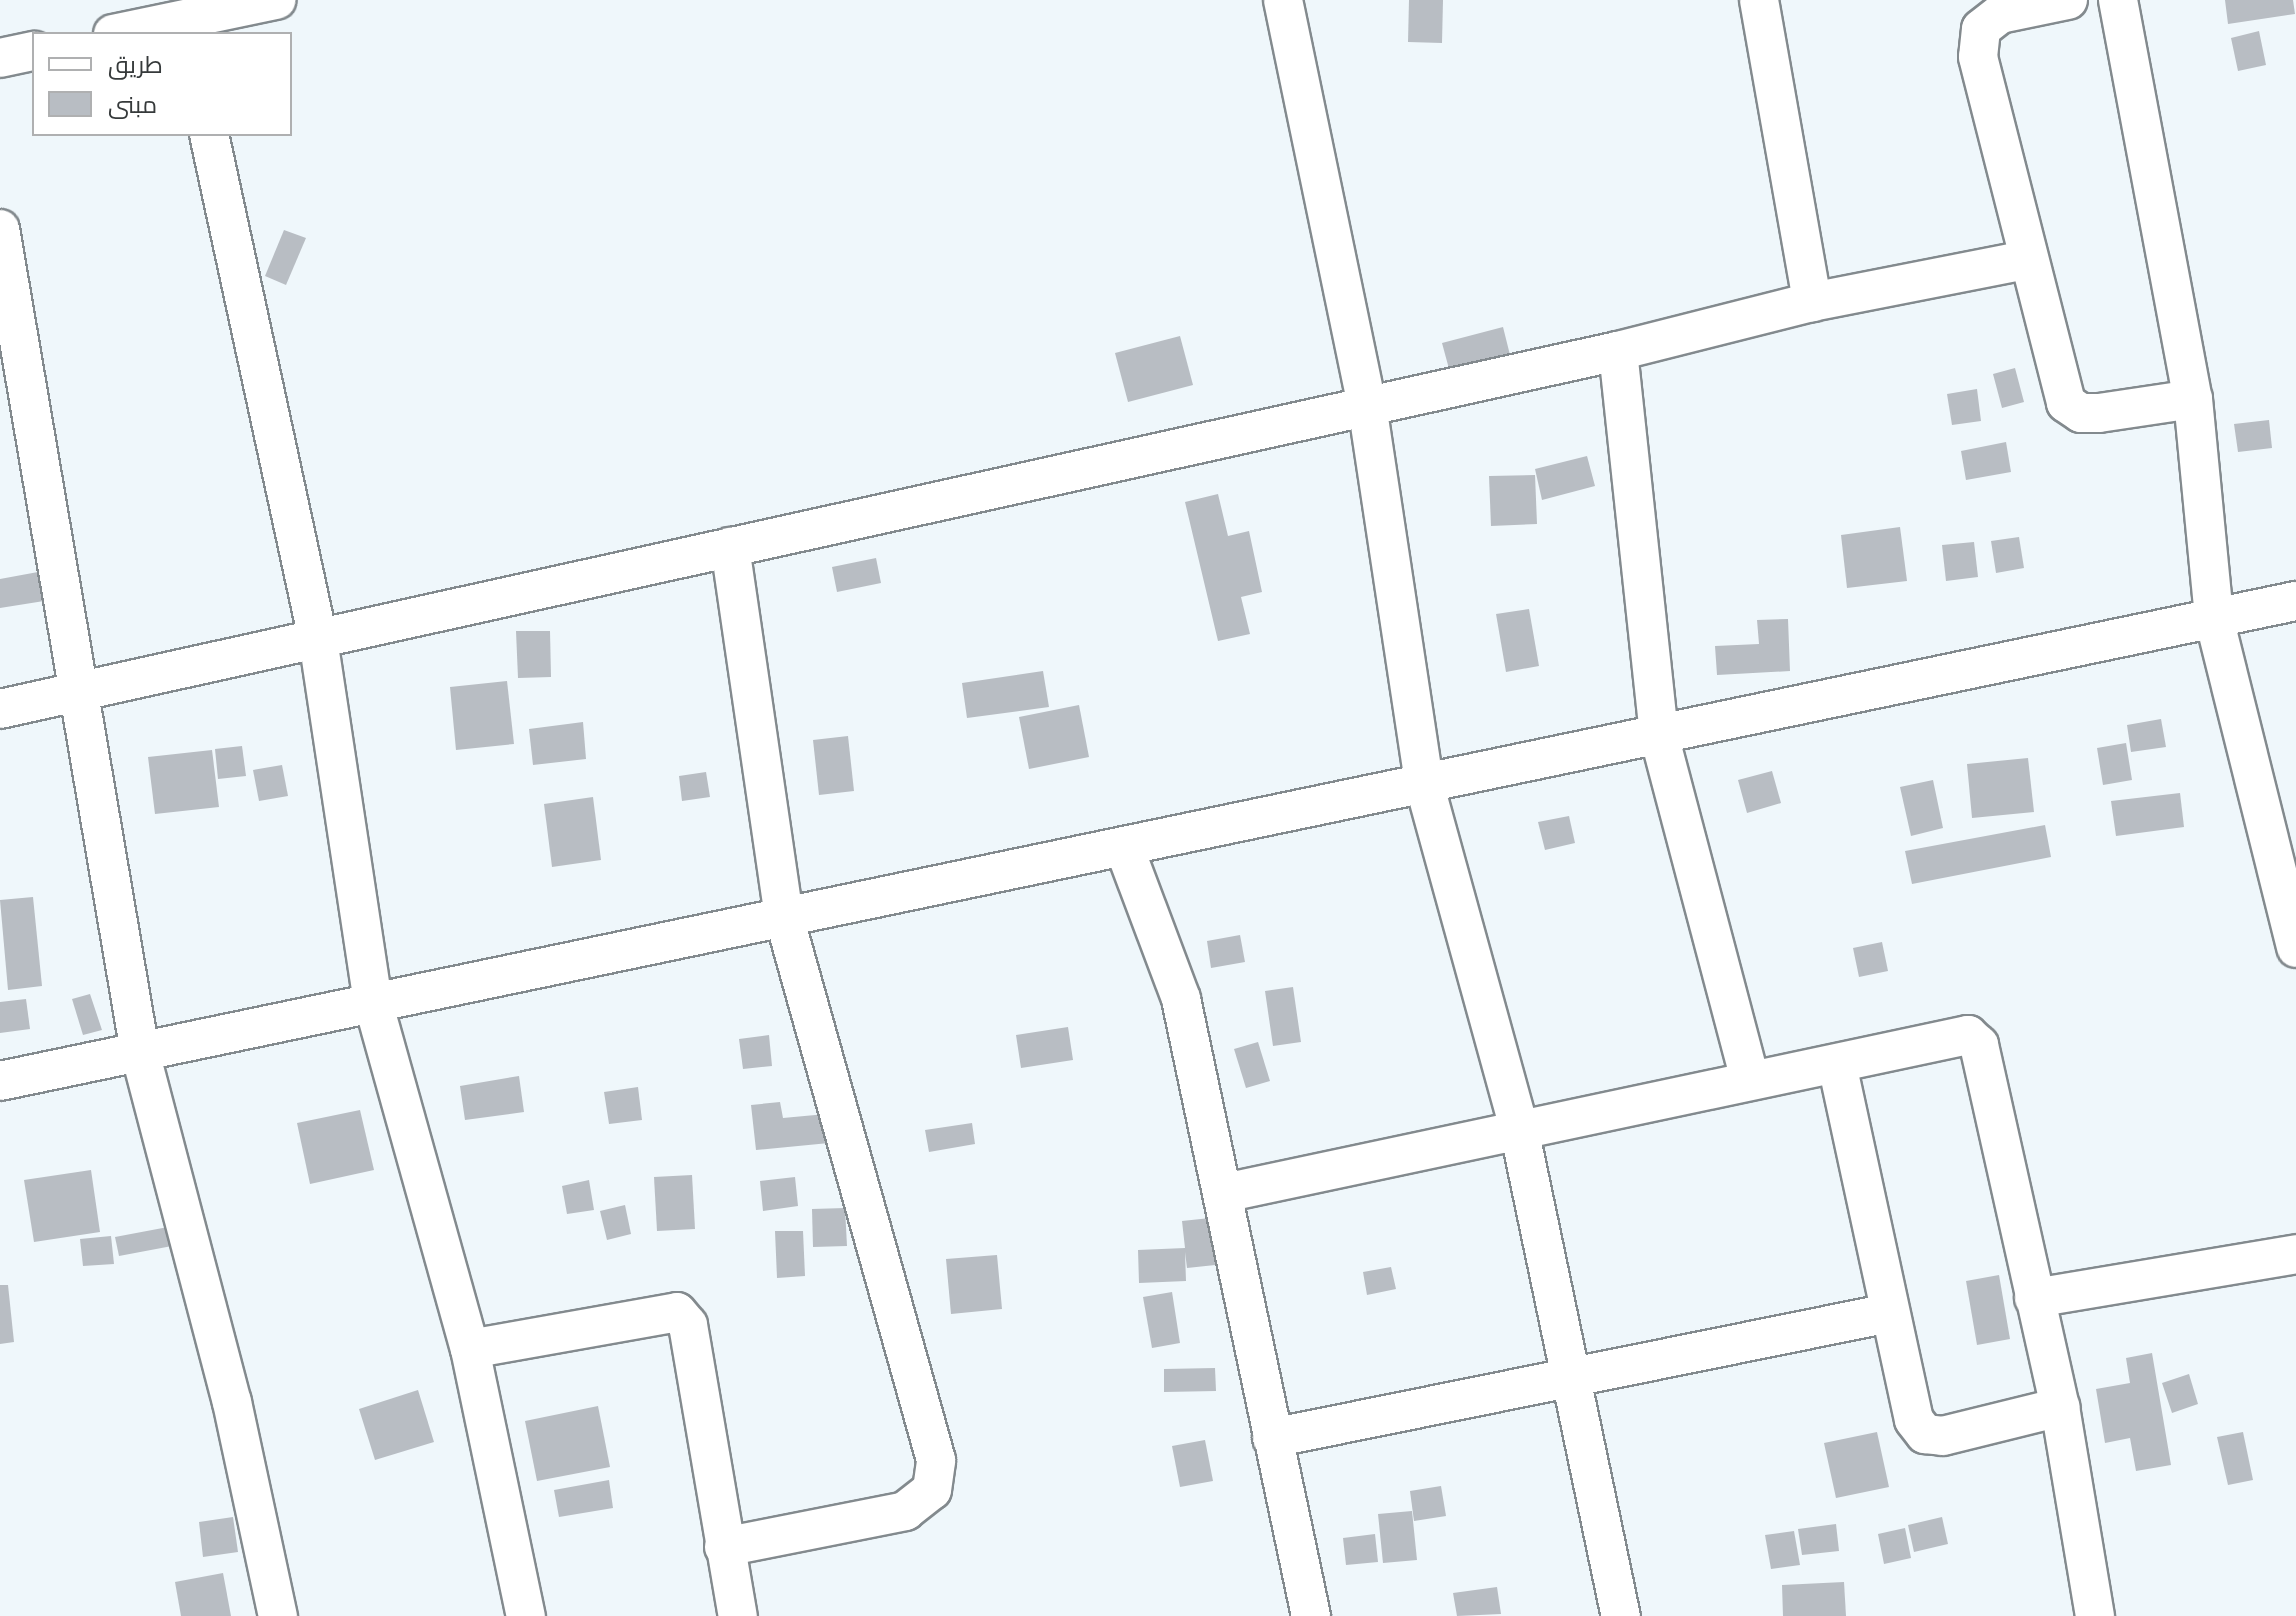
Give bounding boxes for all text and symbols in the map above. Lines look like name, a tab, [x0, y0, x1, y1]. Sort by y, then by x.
legend	[32, 32, 292, 136]
text: طريق	[108, 50, 163, 78]
text: مبنى	[108, 90, 157, 118]

